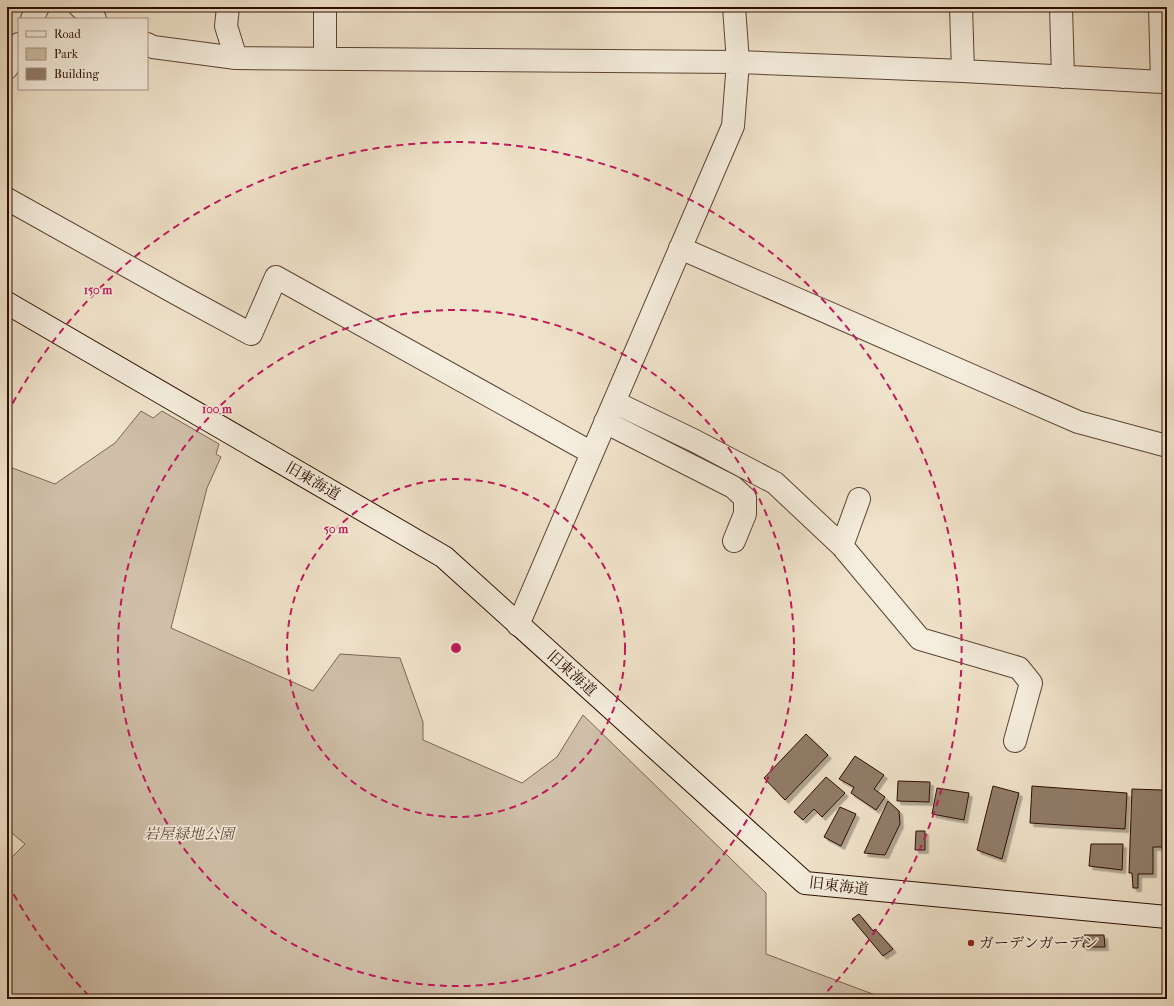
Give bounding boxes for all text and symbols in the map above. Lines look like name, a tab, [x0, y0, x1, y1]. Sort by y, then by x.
legend	[18, 18, 148, 90]
text: Road	[54, 27, 81, 41]
text: Park	[54, 47, 79, 61]
text: Building	[54, 67, 99, 81]
text: 150 m	[84, 283, 113, 297]
text: 100 m	[202, 402, 233, 416]
street label: 旧東海道	[283, 458, 343, 504]
text: 50 m	[324, 522, 349, 536]
centre of rings	[449, 641, 463, 655]
street label: 旧東海道	[544, 646, 600, 700]
park label: 岩屋緑地公園	[144, 825, 237, 843]
street label: 旧東海道	[808, 873, 870, 899]
place label: ガーデンガーデン	[979, 934, 1098, 952]
marker: ガーデンガーデン	[966, 938, 976, 948]

